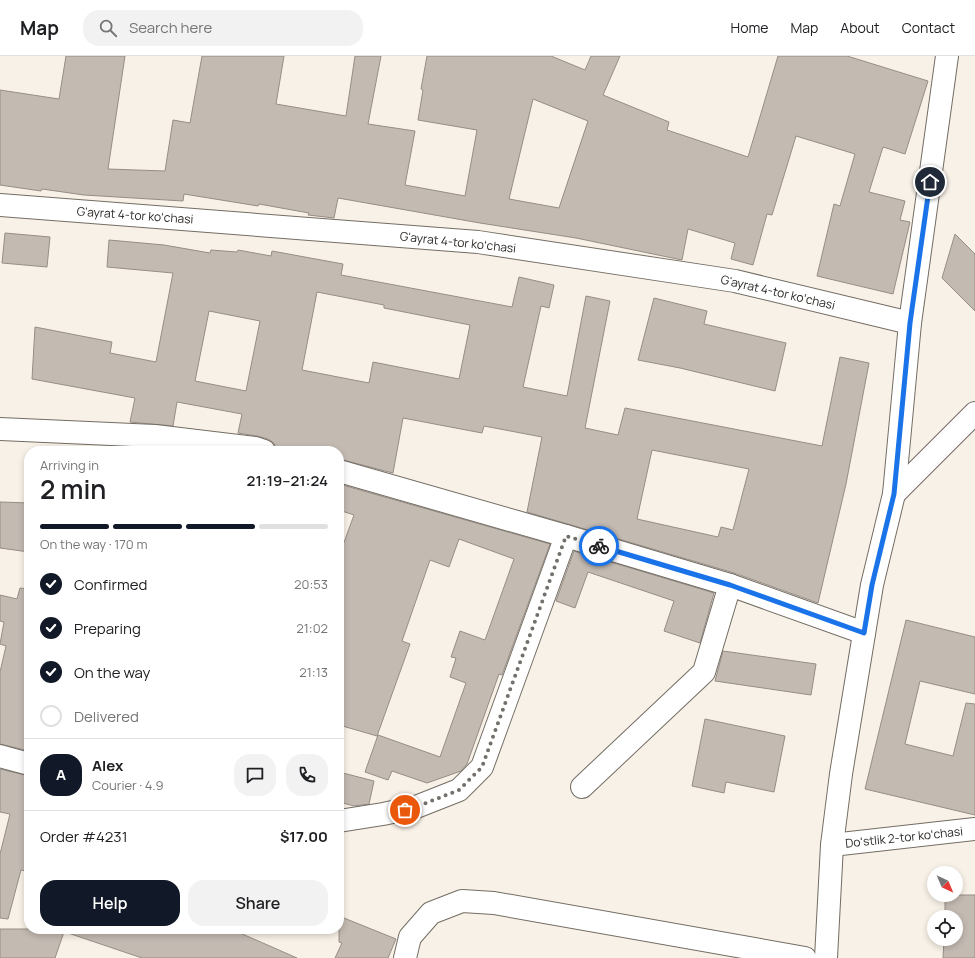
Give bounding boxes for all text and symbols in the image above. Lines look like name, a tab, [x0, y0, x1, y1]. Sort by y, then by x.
search box	[83, 10, 363, 46]
text: Map	[20, 15, 59, 41]
icon: search	[97, 17, 119, 39]
text: Search here	[129, 17, 212, 38]
text: Home	[731, 18, 768, 37]
text: Map	[790, 18, 818, 37]
text: About	[840, 18, 880, 37]
text: Contact	[902, 18, 955, 37]
pin	[913, 165, 947, 199]
icon: home	[919, 171, 941, 193]
street label: G'ayrat 4-tor koʻchasi	[76, 202, 194, 228]
street label: G'ayrat 4-tor koʻchasi	[399, 227, 517, 257]
street label: G'ayrat 4-tor koʻchasi	[719, 271, 837, 313]
text: Arriving in	[40, 456, 99, 474]
text: 21:19–21:24	[247, 470, 328, 491]
text: 2 min	[40, 471, 106, 507]
courier	[579, 526, 619, 566]
text: On the way · 170 m	[40, 535, 147, 553]
icon: bike	[588, 535, 610, 557]
icon: check	[40, 573, 62, 595]
text: Confirmed	[74, 574, 147, 595]
text: 20:53	[294, 575, 328, 593]
icon: check	[40, 617, 62, 639]
text: Preparing	[74, 618, 141, 639]
text: 21:02	[296, 619, 328, 637]
icon: check	[40, 661, 62, 683]
text: On the way	[74, 662, 150, 683]
text: 21:13	[299, 663, 328, 681]
text: Delivered	[74, 706, 139, 727]
button: chat	[234, 754, 276, 796]
button: phone	[286, 754, 328, 796]
text: Alex	[92, 755, 123, 776]
text: A	[56, 764, 66, 785]
text: Courier · 4.9	[92, 776, 164, 794]
pin	[388, 793, 422, 827]
icon: bag	[394, 799, 416, 821]
street label: Doʻstlik 2-tor koʻchasi	[844, 822, 964, 852]
text: Order #4231	[40, 826, 128, 847]
text: $17.00	[280, 826, 328, 847]
north arrow	[927, 866, 963, 902]
map controls	[927, 866, 963, 946]
button: Help	[40, 880, 180, 926]
button: Share	[188, 880, 328, 926]
button: locate	[927, 910, 963, 946]

